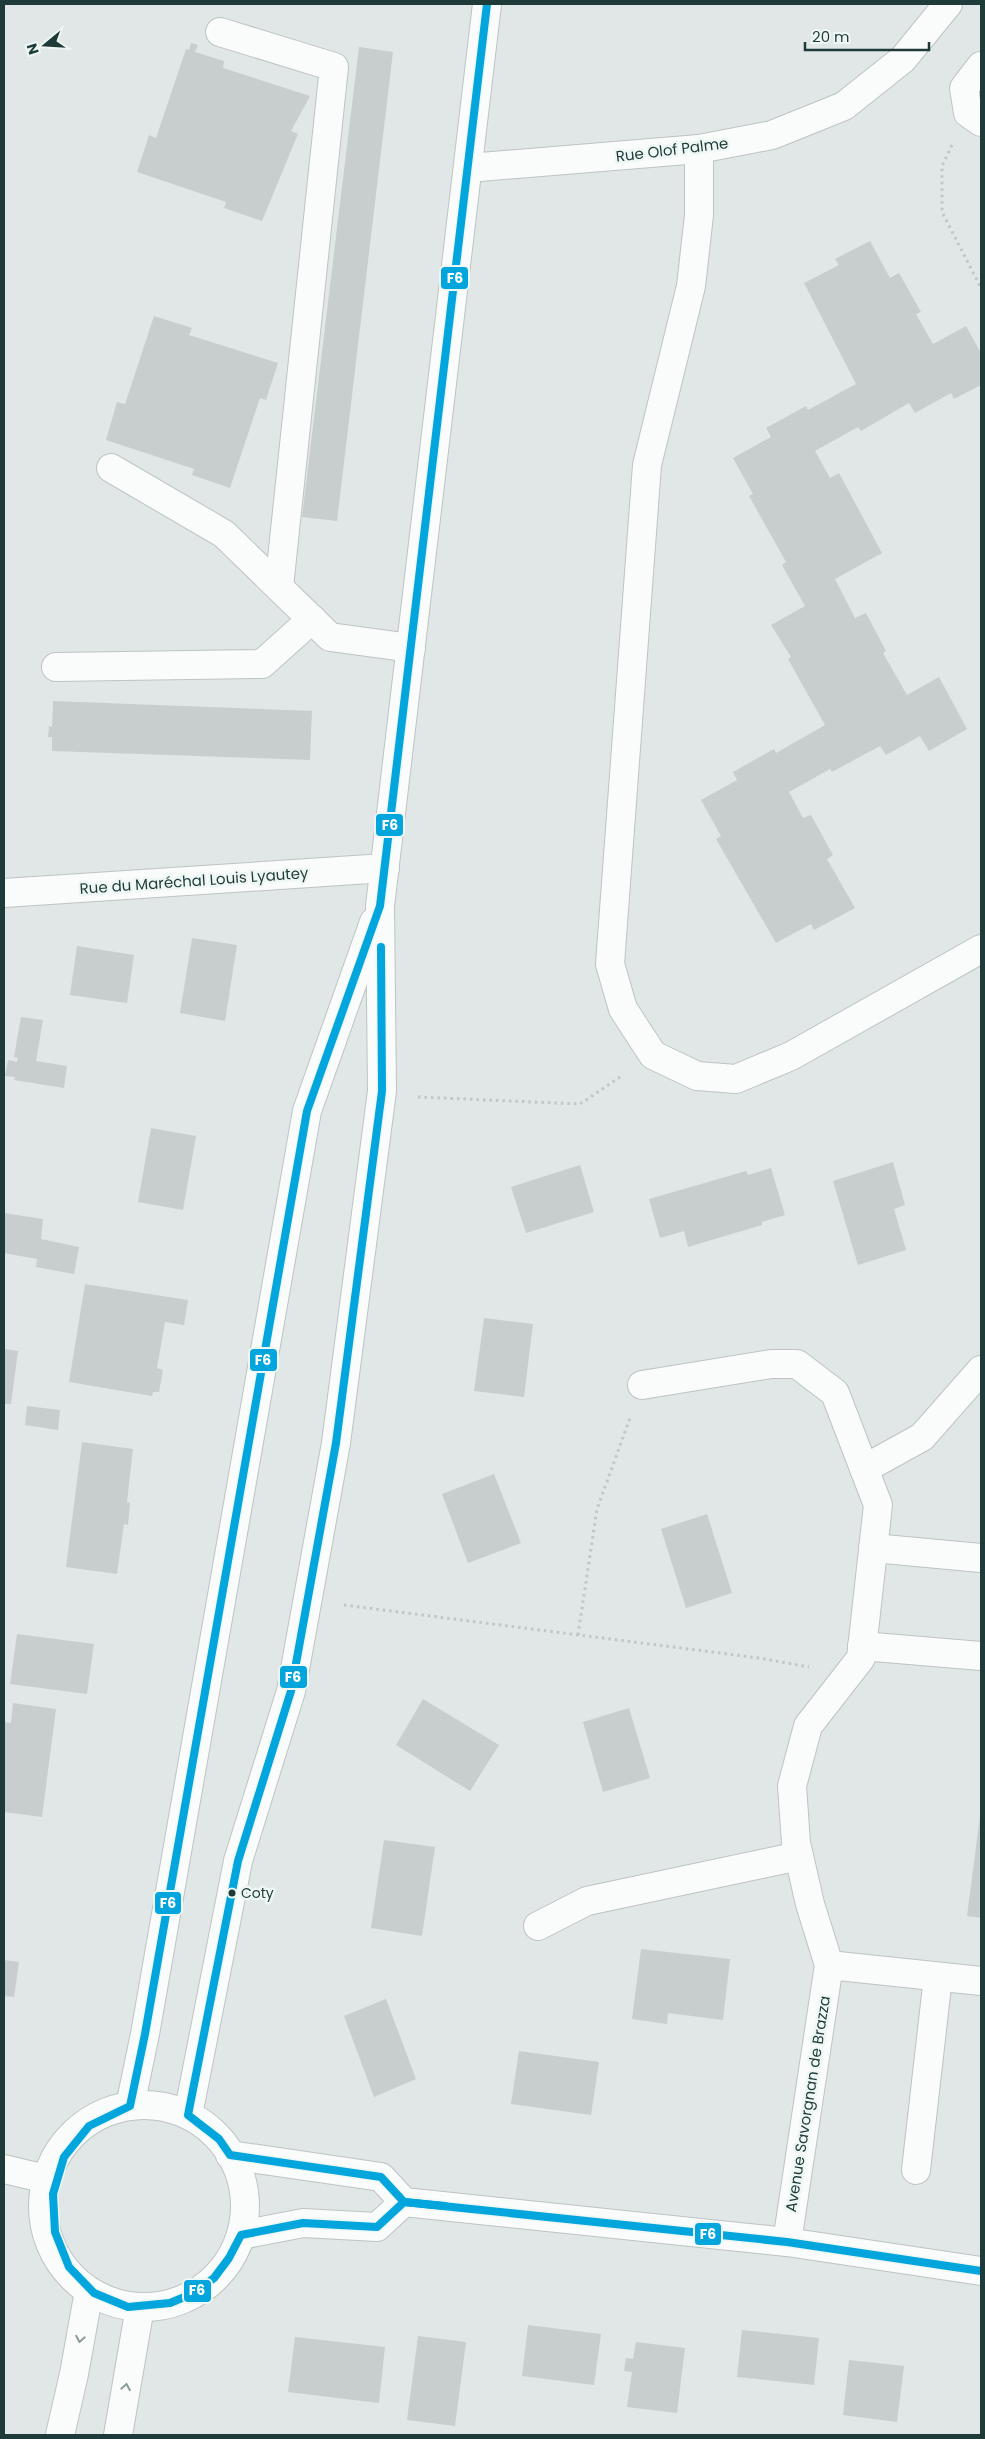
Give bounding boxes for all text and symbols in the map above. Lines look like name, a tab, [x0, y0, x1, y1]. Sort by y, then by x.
north arrow	[20, 20, 70, 70]
scale bar	[805, 20, 929, 52]
text: 20 m	[812, 26, 850, 47]
text: N	[21, 41, 44, 57]
street label: Rue Olof Palme	[614, 132, 729, 167]
line badge: F6	[440, 266, 469, 290]
text: F6	[447, 268, 463, 288]
line badge: F6	[375, 813, 404, 837]
text: F6	[382, 815, 398, 835]
street label: Rue du Maréchal Louis Lyautey	[79, 862, 310, 899]
line badge: F6	[249, 1348, 278, 1372]
text: F6	[255, 1350, 271, 1370]
line badge: F6	[279, 1665, 308, 1689]
text: F6	[285, 1667, 301, 1687]
place label: Coty	[241, 1883, 274, 1903]
marker: Coty	[227, 1888, 237, 1898]
line badge: F6	[154, 1891, 182, 1915]
text: F6	[160, 1893, 176, 1913]
street label: Avenue Savorgnan de Brazza	[780, 1994, 835, 2213]
line badge: F6	[694, 2222, 722, 2246]
text: F6	[700, 2224, 716, 2244]
line badge: F6	[183, 2279, 212, 2303]
text: F6	[189, 2280, 205, 2300]
one-way arrow	[76, 2335, 86, 2344]
one-way arrow	[120, 2383, 130, 2392]

